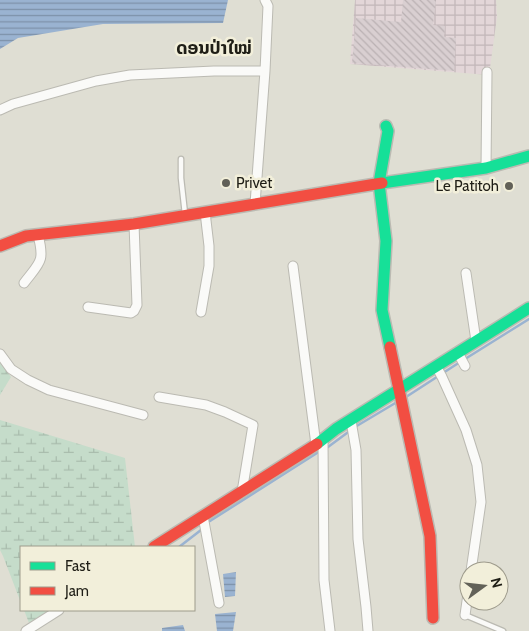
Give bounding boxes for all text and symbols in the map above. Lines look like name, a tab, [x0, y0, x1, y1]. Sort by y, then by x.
district label: ດອນປ່າໃໝ່	[176, 37, 252, 59]
place label: Privet	[236, 174, 272, 192]
marker: Privet	[220, 177, 232, 189]
place label: Le Patitoh	[436, 177, 499, 195]
marker: Le Patitoh	[503, 180, 515, 192]
legend	[20, 546, 195, 611]
text: Fast	[65, 557, 90, 575]
north arrow	[459, 561, 509, 611]
text: N	[487, 576, 507, 590]
text: Jam	[64, 582, 89, 600]

